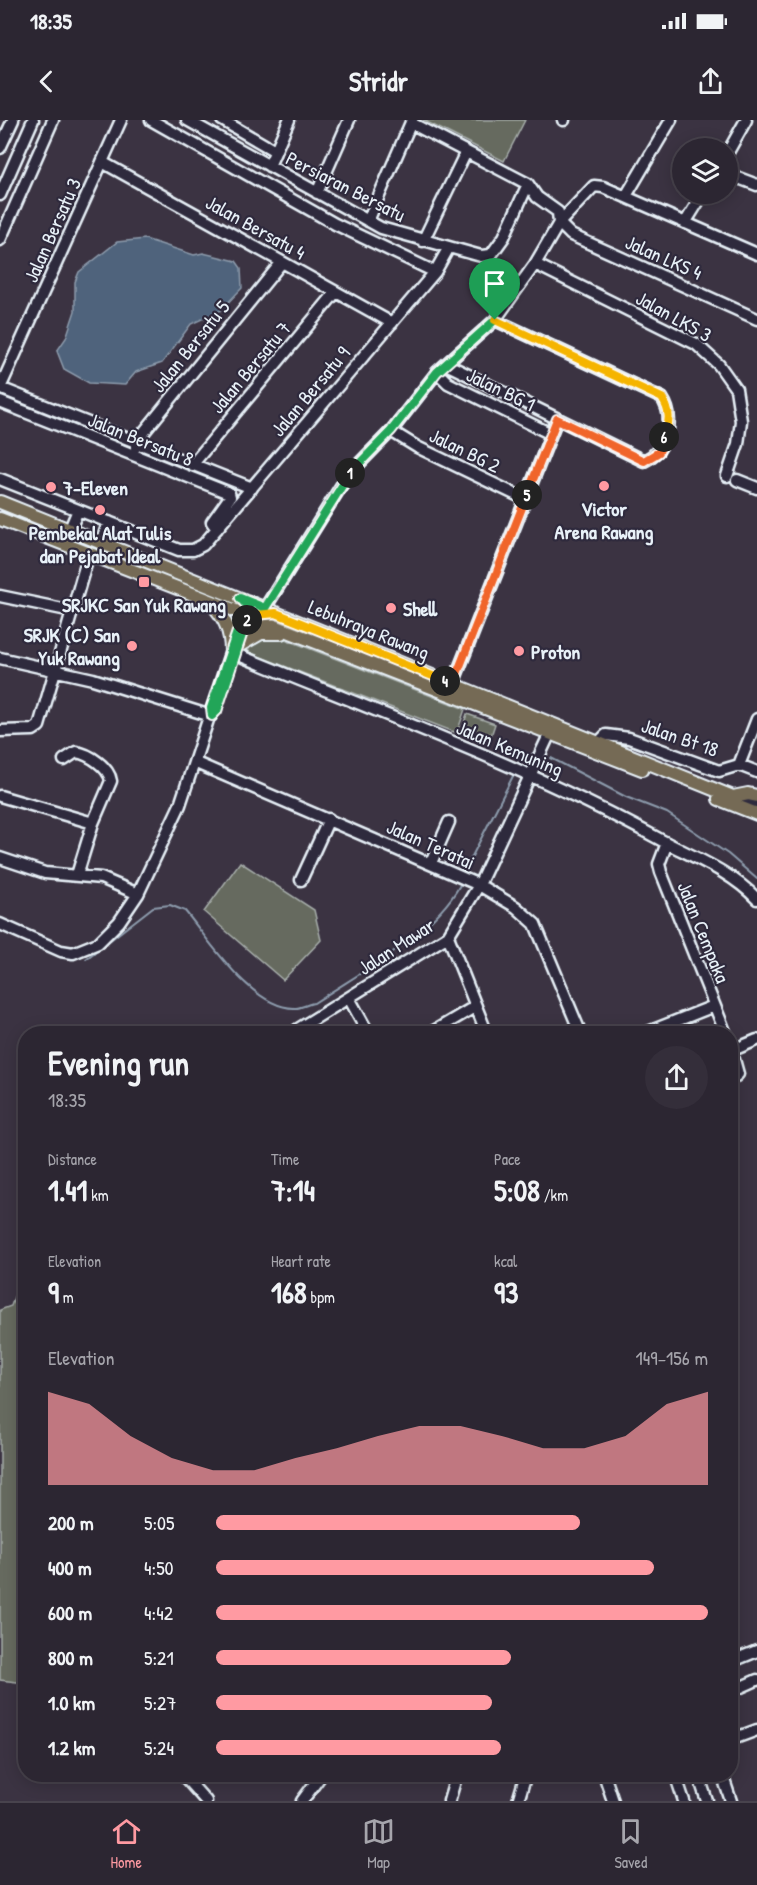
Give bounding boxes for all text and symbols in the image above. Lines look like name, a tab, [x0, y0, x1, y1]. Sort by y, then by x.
text: 18:35	[30, 6, 72, 36]
text: Stridr	[349, 63, 408, 99]
icon: back	[30, 65, 63, 98]
icon: share	[694, 65, 727, 98]
map controls	[672, 138, 738, 204]
button: layers	[672, 138, 738, 204]
street label: Persiaran Bersatu	[282, 144, 410, 228]
street label: Jalan Bersatu 3	[17, 173, 87, 287]
street label: Jalan Bersatu 4	[201, 188, 311, 266]
street label: Jalan LKS 4	[621, 228, 707, 286]
pin	[469, 258, 520, 320]
icon: arrive	[478, 267, 511, 300]
street label: Jalan LKS 3	[631, 284, 717, 348]
street label: Jalan Bersatu 5	[144, 294, 236, 398]
street label: Jalan Bersatu 7	[203, 315, 297, 419]
street label: Jalan Bersatu 9	[264, 340, 356, 442]
street label: Jalan BG 1	[462, 361, 540, 417]
street label: Jalan Bersatu 8	[84, 406, 198, 472]
street label: Jalan BG 2	[425, 421, 506, 479]
pin: 6	[649, 422, 679, 452]
text: 6	[661, 426, 667, 448]
pin: 1	[335, 458, 365, 488]
text: 1	[347, 462, 353, 484]
place label: 7-Eleven	[62, 474, 128, 501]
marker: Victor Arena Rawang	[597, 479, 611, 493]
marker: 7-Eleven	[44, 480, 58, 494]
pin: 5	[512, 480, 542, 510]
text: 5	[524, 484, 530, 506]
place label: Victor Arena Rawang	[555, 495, 654, 546]
marker: Pembekal Alat Tulis dan Pejabat Ideal	[93, 503, 107, 517]
place label: Pembekal Alat Tulis dan Pejabat Ideal	[29, 519, 172, 569]
marker: SRJKC San Yuk Rawang	[137, 575, 151, 589]
place label: SRJKC San Yuk Rawang	[62, 591, 226, 619]
street label: Lebuhraya Rawang	[304, 592, 434, 666]
place label: Shell	[403, 595, 439, 622]
marker: Shell	[384, 601, 398, 615]
pin: 2	[232, 605, 262, 635]
text: 2	[243, 609, 251, 631]
place label: SRJK (C) San Yuk Rawang	[24, 621, 120, 672]
place label: Proton	[531, 638, 580, 665]
marker: SRJK (C) San Yuk Rawang	[125, 639, 139, 653]
marker: Proton	[512, 644, 526, 658]
pin: 4	[430, 666, 460, 696]
text: 4	[442, 670, 448, 692]
street label: Jalan Bt 18	[638, 711, 722, 763]
street label: Jalan Kemuning	[452, 713, 568, 783]
street label: Jalan Teratai	[383, 813, 479, 875]
street label: Jalan Cempaka	[671, 877, 737, 987]
street label: Jalan Mawar	[352, 911, 440, 981]
text: Evening run	[48, 1041, 189, 1085]
button: share	[645, 1046, 708, 1109]
text: 18:35	[48, 1086, 86, 1113]
text: Distance	[48, 1148, 97, 1170]
text: Time	[271, 1148, 299, 1170]
text: Pace	[494, 1148, 521, 1170]
text: 1.41	[48, 1170, 87, 1210]
text: 7:14	[271, 1170, 315, 1210]
text: 5:08	[494, 1170, 540, 1210]
text: km	[87, 1184, 109, 1206]
text: /km	[540, 1184, 568, 1206]
text: Elevation	[48, 1250, 101, 1272]
text: Heart rate	[271, 1250, 331, 1272]
text: kcal	[494, 1250, 517, 1272]
text: 9	[48, 1272, 59, 1312]
text: 168	[271, 1272, 307, 1312]
text: 93	[494, 1272, 518, 1312]
text: m	[59, 1286, 74, 1308]
text: bpm	[307, 1286, 335, 1308]
text: Elevation	[48, 1344, 114, 1371]
text: 149–156 m	[636, 1344, 708, 1371]
text: 200 m	[48, 1509, 93, 1536]
text: 5:05	[144, 1509, 175, 1536]
text: 400 m	[48, 1554, 92, 1581]
text: 4:50	[144, 1554, 174, 1581]
text: 600 m	[48, 1599, 92, 1626]
text: 4:42	[144, 1599, 173, 1626]
text: 800 m	[48, 1644, 93, 1671]
text: 5:21	[144, 1644, 174, 1671]
text: 1.0 km	[48, 1689, 95, 1716]
text: 5:27	[144, 1689, 176, 1716]
text: 1.2 km	[48, 1734, 95, 1761]
text: 5:24	[144, 1734, 174, 1761]
tab: Home	[110, 1815, 143, 1873]
tab: Map	[362, 1815, 395, 1873]
tab: Saved	[614, 1815, 647, 1873]

